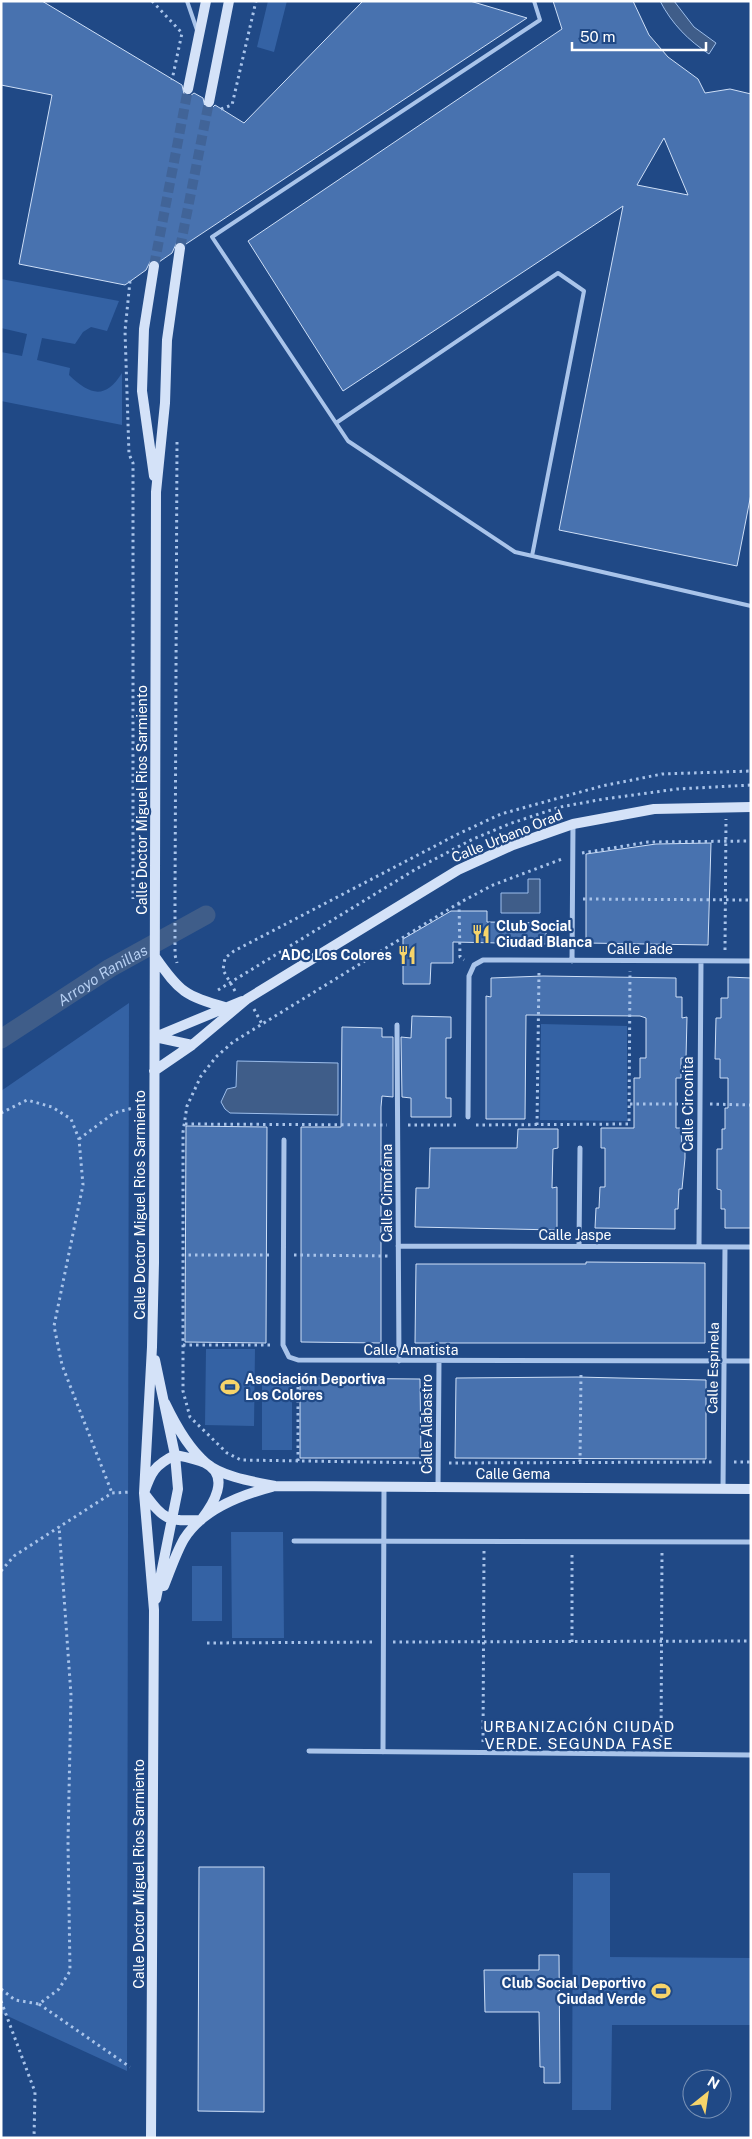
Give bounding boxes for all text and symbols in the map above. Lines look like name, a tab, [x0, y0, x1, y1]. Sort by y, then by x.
scale bar	[572, 20, 706, 52]
text: 50 m	[580, 28, 615, 45]
street label: Calle Doctor Miguel Rios Sarmiento	[134, 685, 150, 915]
street label: Calle Urbano Orad	[449, 806, 565, 866]
place label: Club Social Ciudad Blanca	[496, 918, 592, 950]
restaurant icon: Club Social Ciudad Blanca	[470, 923, 492, 945]
water label: Arroyo Ranillas	[54, 941, 150, 1009]
street label: Calle Jade	[607, 941, 673, 957]
restaurant icon: ADC Los Colores	[396, 944, 418, 966]
place label: ADC Los Colores	[281, 947, 392, 963]
street label: Calle Circonita	[680, 1056, 696, 1152]
street label: Calle Doctor Miguel Rios Sarmiento	[132, 1090, 148, 1320]
street label: Calle Cimofana	[379, 1144, 395, 1242]
street label: Calle Jaspe	[539, 1227, 612, 1243]
street label: Calle Espinela	[704, 1322, 722, 1414]
street label: Calle Amatista	[364, 1342, 458, 1358]
place label: Asociación Deportiva Los Colores	[245, 1371, 386, 1403]
street label: Calle Alabastro	[419, 1374, 435, 1474]
sports icon: Asociación Deportiva Los Colores	[219, 1376, 241, 1398]
street label: Calle Gema	[476, 1466, 550, 1482]
district label: URBANIZACIÓN CIUDAD VERDE. SEGUNDA FASE	[483, 1717, 675, 1752]
street label: Calle Doctor Miguel Rios Sarmiento	[131, 1759, 147, 1989]
place label: Club Social Deportivo Ciudad Verde	[502, 1975, 646, 2007]
sports icon: Club Social Deportivo Ciudad Verde	[650, 1980, 672, 2002]
north arrow	[682, 2069, 732, 2119]
text: N	[705, 2073, 722, 2092]

